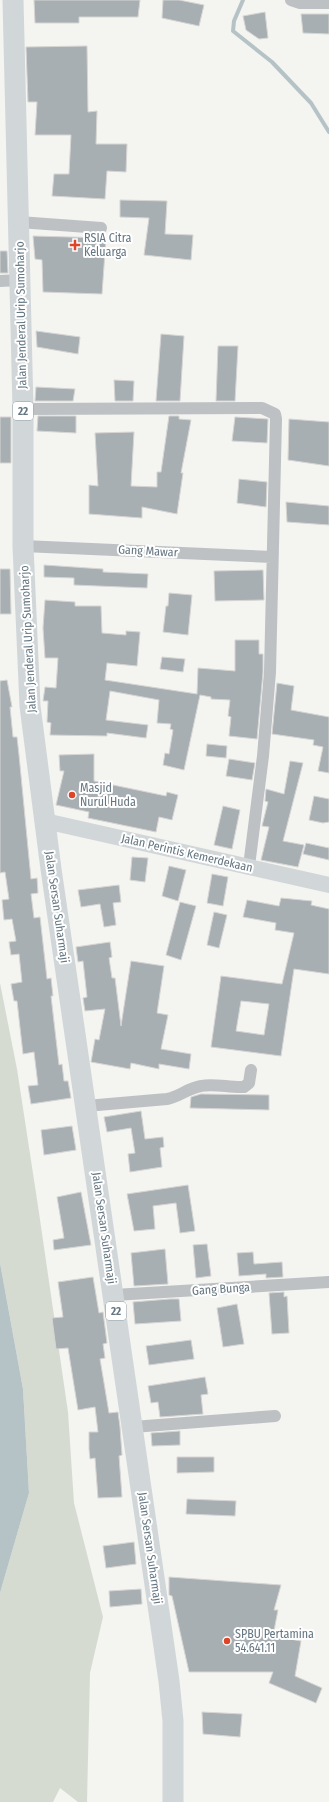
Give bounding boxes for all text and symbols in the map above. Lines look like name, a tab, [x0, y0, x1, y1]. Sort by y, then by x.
place label: RSIA Citra Keluarga	[84, 231, 132, 259]
marker: RSIA Citra Keluarga	[69, 239, 81, 251]
street label: Jalan Jenderal Urip Sumoharjo	[13, 241, 29, 389]
road number: 22	[13, 402, 33, 420]
street label: Gang Mawar	[118, 542, 179, 560]
street label: Jalan Jenderal Urip Sumoharjo	[17, 565, 39, 713]
place label: Masjid Nurul Huda	[80, 781, 136, 809]
marker: Masjid Nurul Huda	[67, 790, 77, 800]
street label: Jalan Perintis Kemerdekaan	[120, 831, 254, 875]
street label: Jalan Sersan Suharmaji	[42, 850, 72, 964]
street label: Jalan Sersan Suharmaji	[89, 1171, 119, 1285]
street label: Gang Bunga	[192, 1280, 251, 1298]
road number: 22	[106, 1302, 126, 1320]
street label: Jalan Sersan Suharmaji	[135, 1491, 165, 1605]
place label: SPBU Pertamina 54.641.11	[235, 1627, 314, 1655]
marker: SPBU Pertamina 54.641.11	[222, 1636, 232, 1646]

